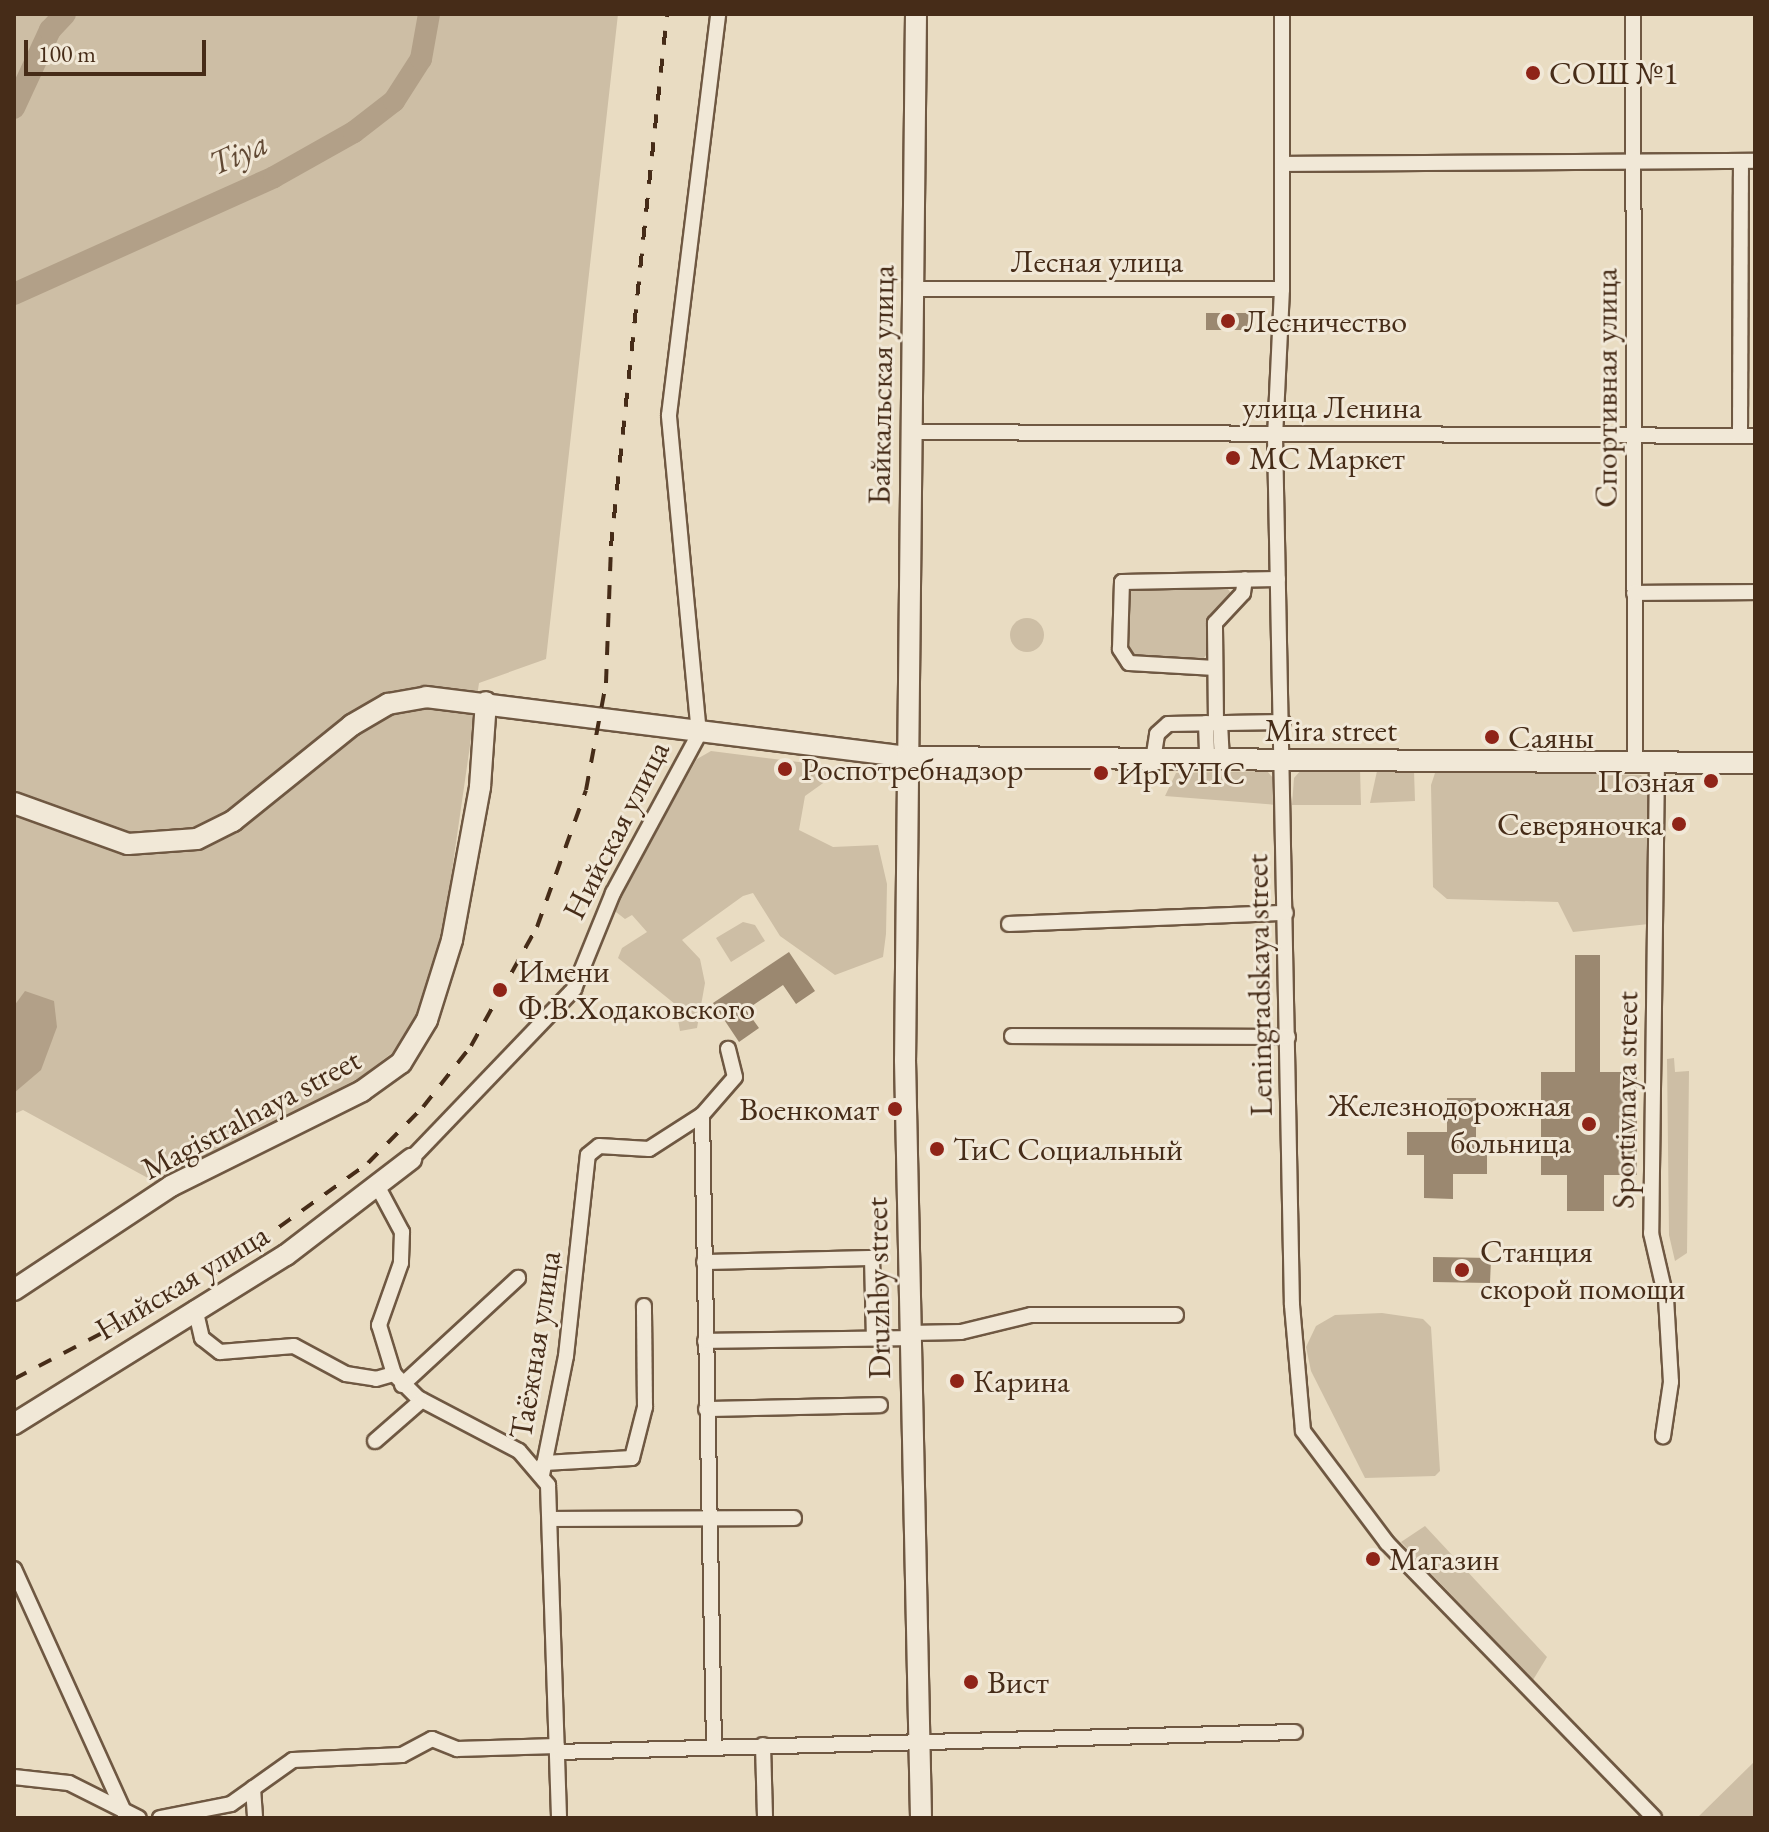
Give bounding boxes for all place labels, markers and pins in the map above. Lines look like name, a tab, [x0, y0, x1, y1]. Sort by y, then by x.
place label: СОШ №1	[1549, 54, 1679, 92]
marker: СОШ №1	[1524, 64, 1542, 82]
place label: Лесничество	[1244, 302, 1407, 340]
marker: Лесничество	[1219, 312, 1237, 330]
place label: МС Маркет	[1249, 439, 1405, 477]
marker: МС Маркет	[1224, 449, 1242, 467]
place label: Саяны	[1508, 718, 1594, 756]
marker: Саяны	[1483, 728, 1501, 746]
place label: Роспотребнадзор	[801, 750, 1023, 788]
place label: ИрГУПС	[1117, 754, 1245, 792]
marker: Роспотребнадзор	[776, 760, 794, 778]
place label: Позная	[1597, 762, 1695, 800]
marker: ИрГУПС	[1092, 764, 1110, 782]
marker: Позная	[1702, 772, 1720, 790]
place label: Северяночка	[1497, 805, 1663, 843]
marker: Северяночка	[1670, 815, 1688, 833]
place label: Имени Ф.В.Ходаковского	[518, 953, 755, 1028]
marker: Имени Ф.В.Ходаковского	[489, 979, 511, 1001]
place label: Железнодорожная больница	[1328, 1087, 1571, 1162]
place label: Военкомат	[739, 1090, 879, 1128]
marker: Военкомат	[886, 1100, 904, 1118]
marker: Железнодорожная больница	[1578, 1113, 1600, 1135]
place label: ТиС Социальный	[953, 1130, 1183, 1168]
marker: ТиС Социальный	[928, 1140, 946, 1158]
place label: Станция скорой помощи	[1480, 1233, 1685, 1308]
marker: Станция скорой помощи	[1451, 1259, 1473, 1281]
place label: Карина	[973, 1362, 1070, 1400]
marker: Карина	[948, 1372, 966, 1390]
place label: Магазин	[1389, 1540, 1500, 1578]
marker: Магазин	[1364, 1550, 1382, 1568]
place label: Вист	[987, 1663, 1049, 1701]
marker: Вист	[962, 1673, 980, 1691]

